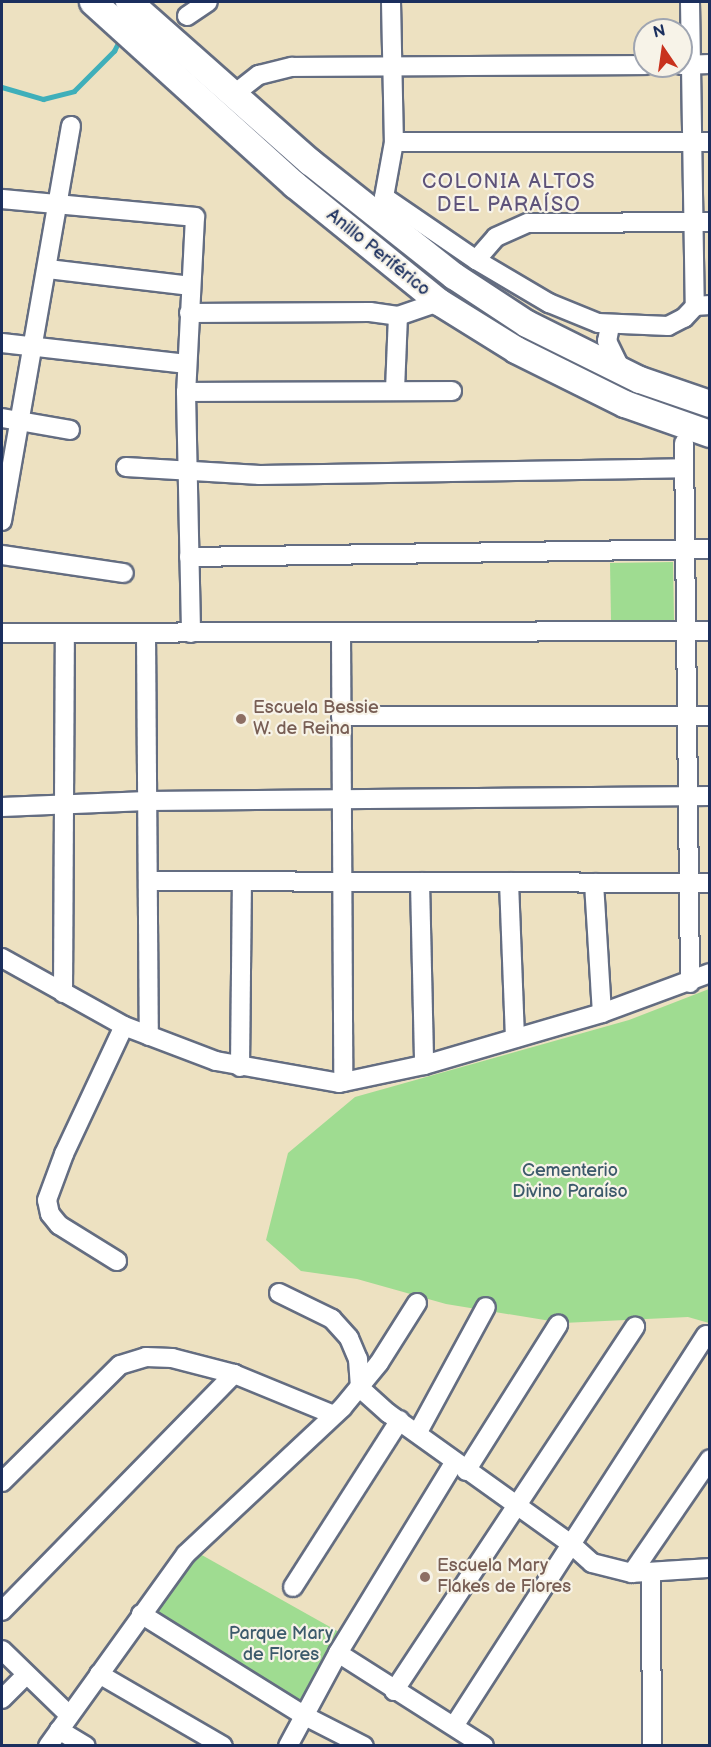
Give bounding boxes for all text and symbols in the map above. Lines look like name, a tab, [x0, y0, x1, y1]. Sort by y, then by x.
north arrow	[633, 18, 693, 78]
text: N	[651, 21, 667, 43]
district label: COLONIA ALTOS DEL PARAÍSO	[422, 170, 596, 217]
street label: Anillo Periférico	[322, 205, 434, 301]
place label: Escuela Bessie W. de Reina	[253, 698, 379, 740]
marker: Escuela Bessie W. de Reina	[234, 712, 248, 726]
park label: Cementerio Divino Paraíso	[512, 1161, 628, 1204]
place label: Escuela Mary Flakes de Flores	[437, 1556, 571, 1598]
marker: Escuela Mary Flakes de Flores	[418, 1570, 432, 1584]
park label: Parque Mary de Flores	[229, 1624, 333, 1666]

